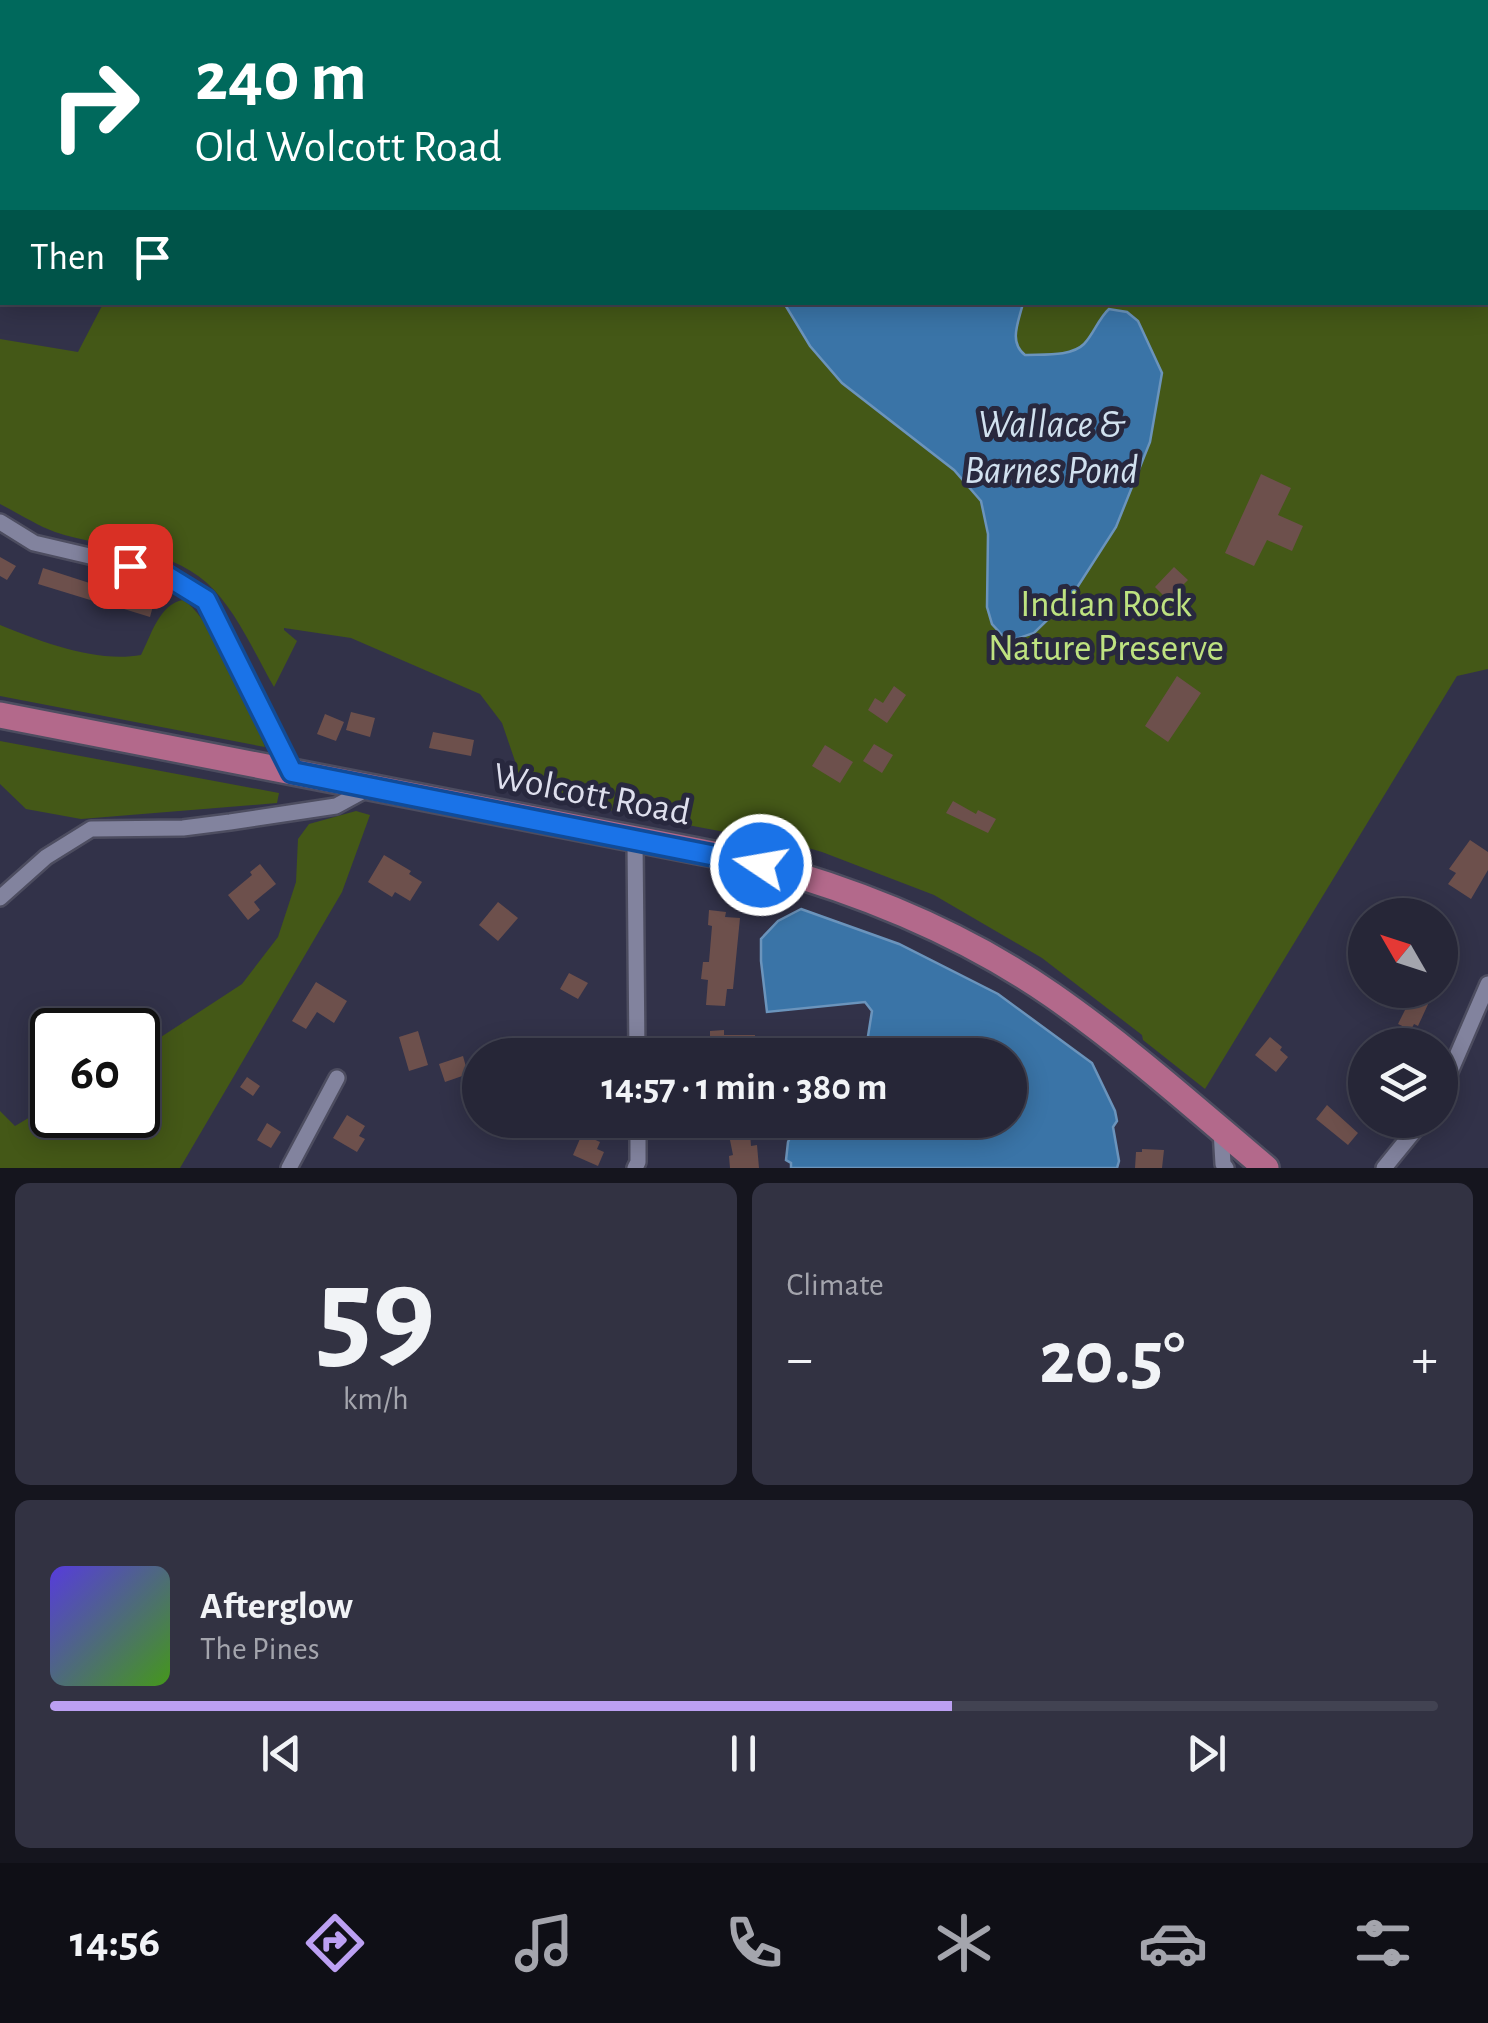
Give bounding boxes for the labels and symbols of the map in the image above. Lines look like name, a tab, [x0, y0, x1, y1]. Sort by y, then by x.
water label: Wallace & Barnes Pond	[964, 405, 1138, 491]
pin	[88, 524, 173, 609]
park label: Indian Rock Nature Preserve	[988, 586, 1224, 668]
street label: Wolcott Road	[490, 757, 693, 833]
position arrow	[709, 813, 813, 917]
north arrow	[1348, 898, 1458, 1008]
speed limit sign: 60	[30, 1008, 160, 1138]

